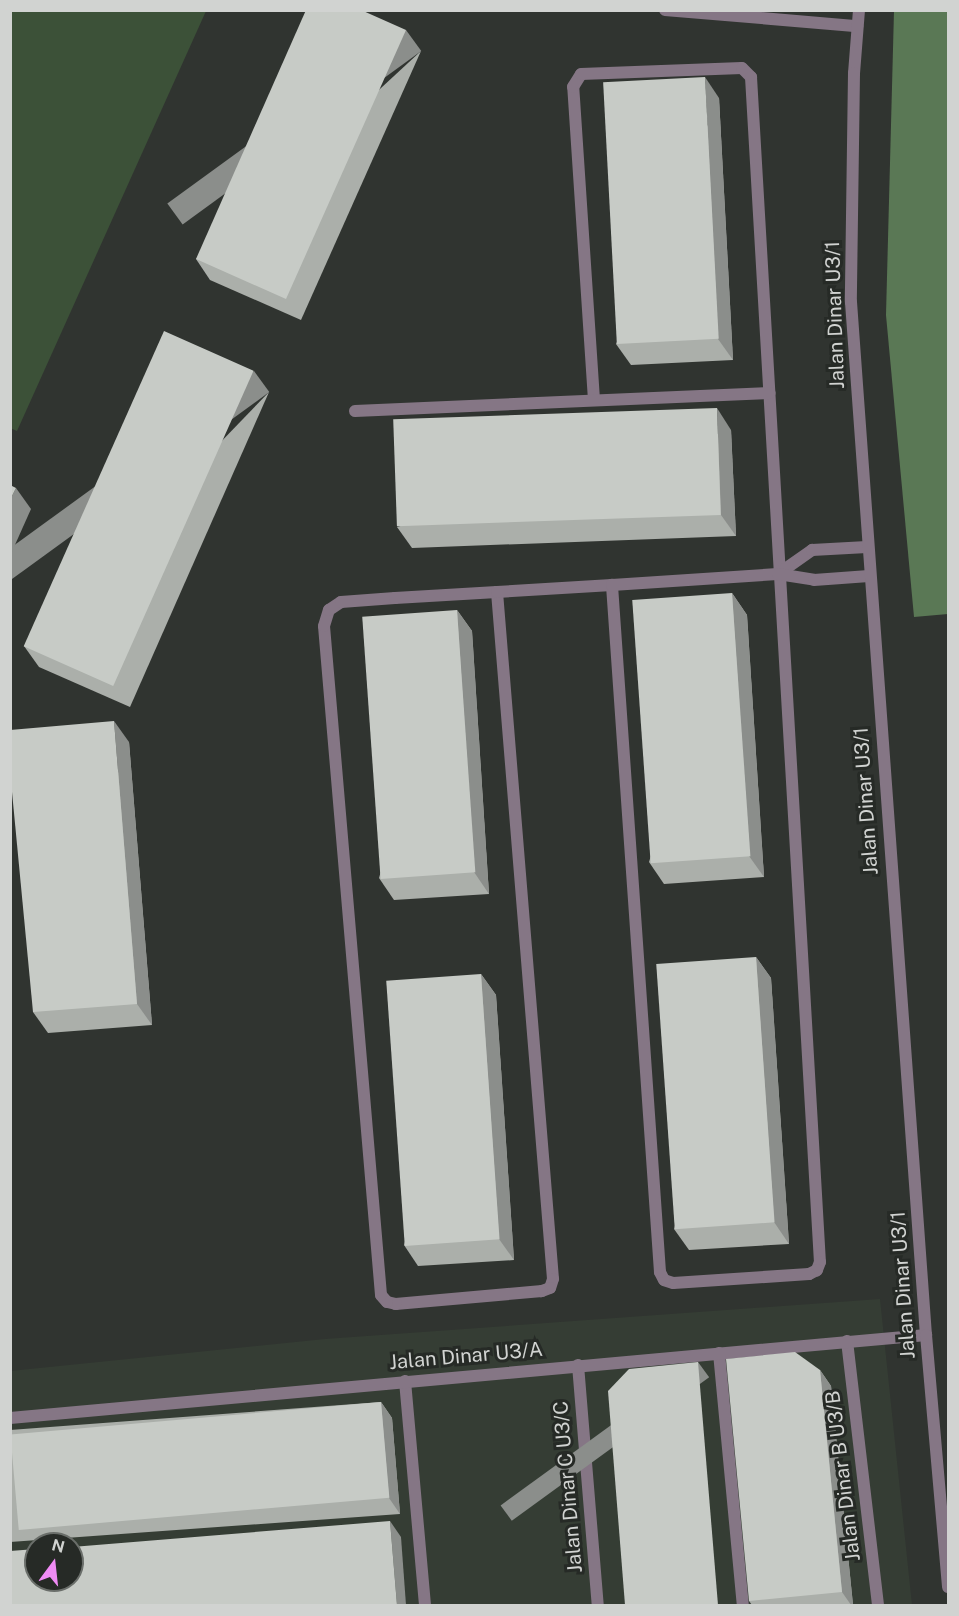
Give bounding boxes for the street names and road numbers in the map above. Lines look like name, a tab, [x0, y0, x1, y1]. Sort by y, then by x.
street label: Jalan Dinar U3/1	[820, 241, 850, 389]
street label: Jalan Dinar U3/1	[849, 726, 883, 876]
street label: Jalan Dinar U3/1	[886, 1210, 920, 1360]
street label: Jalan Dinar U3/A	[388, 1337, 544, 1375]
street label: Jalan Dinar B U3/B	[821, 1389, 865, 1563]
street label: Jalan Dinar C U3/C	[549, 1400, 587, 1574]

